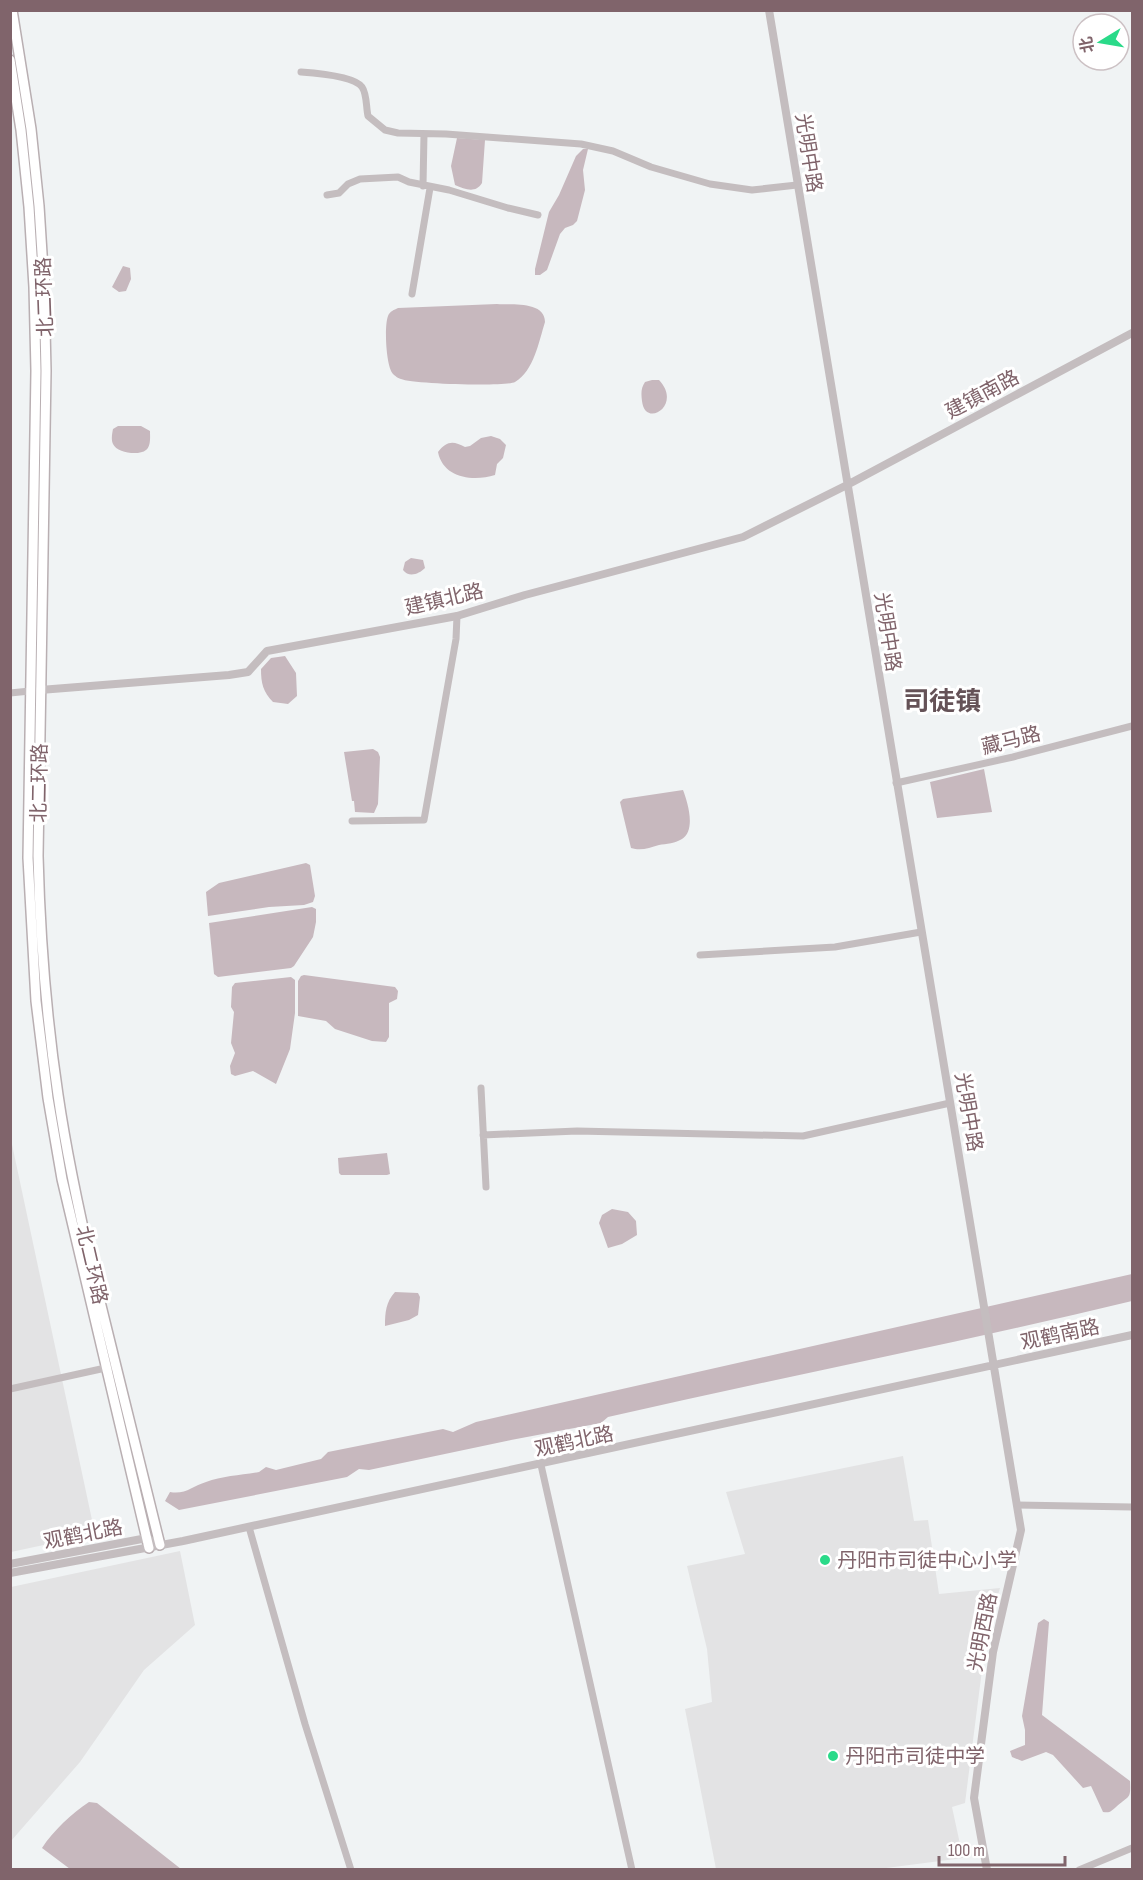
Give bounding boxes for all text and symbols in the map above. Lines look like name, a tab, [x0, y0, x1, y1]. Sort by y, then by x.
north arrow	[1071, 12, 1131, 72]
text: 北	[1077, 35, 1099, 54]
street label: 光明中路	[790, 112, 826, 195]
street label: 北二环路	[32, 257, 58, 337]
street label: 建镇南路	[942, 366, 1023, 424]
street label: 建镇北路	[403, 579, 486, 621]
street label: 光明中路	[869, 591, 905, 674]
district label: 司徒镇	[903, 687, 981, 718]
street label: 藏马路	[979, 722, 1043, 760]
street label: 北二环路	[27, 743, 53, 823]
street label: 光明中路	[949, 1071, 987, 1154]
street label: 北二环路	[70, 1224, 112, 1307]
street label: 观鹤南路	[1019, 1315, 1102, 1355]
street label: 观鹤北路	[533, 1422, 616, 1462]
street label: 观鹤北路	[42, 1516, 125, 1554]
place label: 丹阳市司徒中心小学	[837, 1549, 1017, 1573]
marker: 丹阳市司徒中心小学	[818, 1553, 832, 1567]
street label: 光明西路	[964, 1591, 1002, 1674]
place label: 丹阳市司徒中学	[845, 1745, 985, 1769]
marker: 丹阳市司徒中学	[826, 1749, 840, 1763]
scale bar	[939, 1829, 1065, 1867]
text: 100 m	[948, 1840, 985, 1861]

